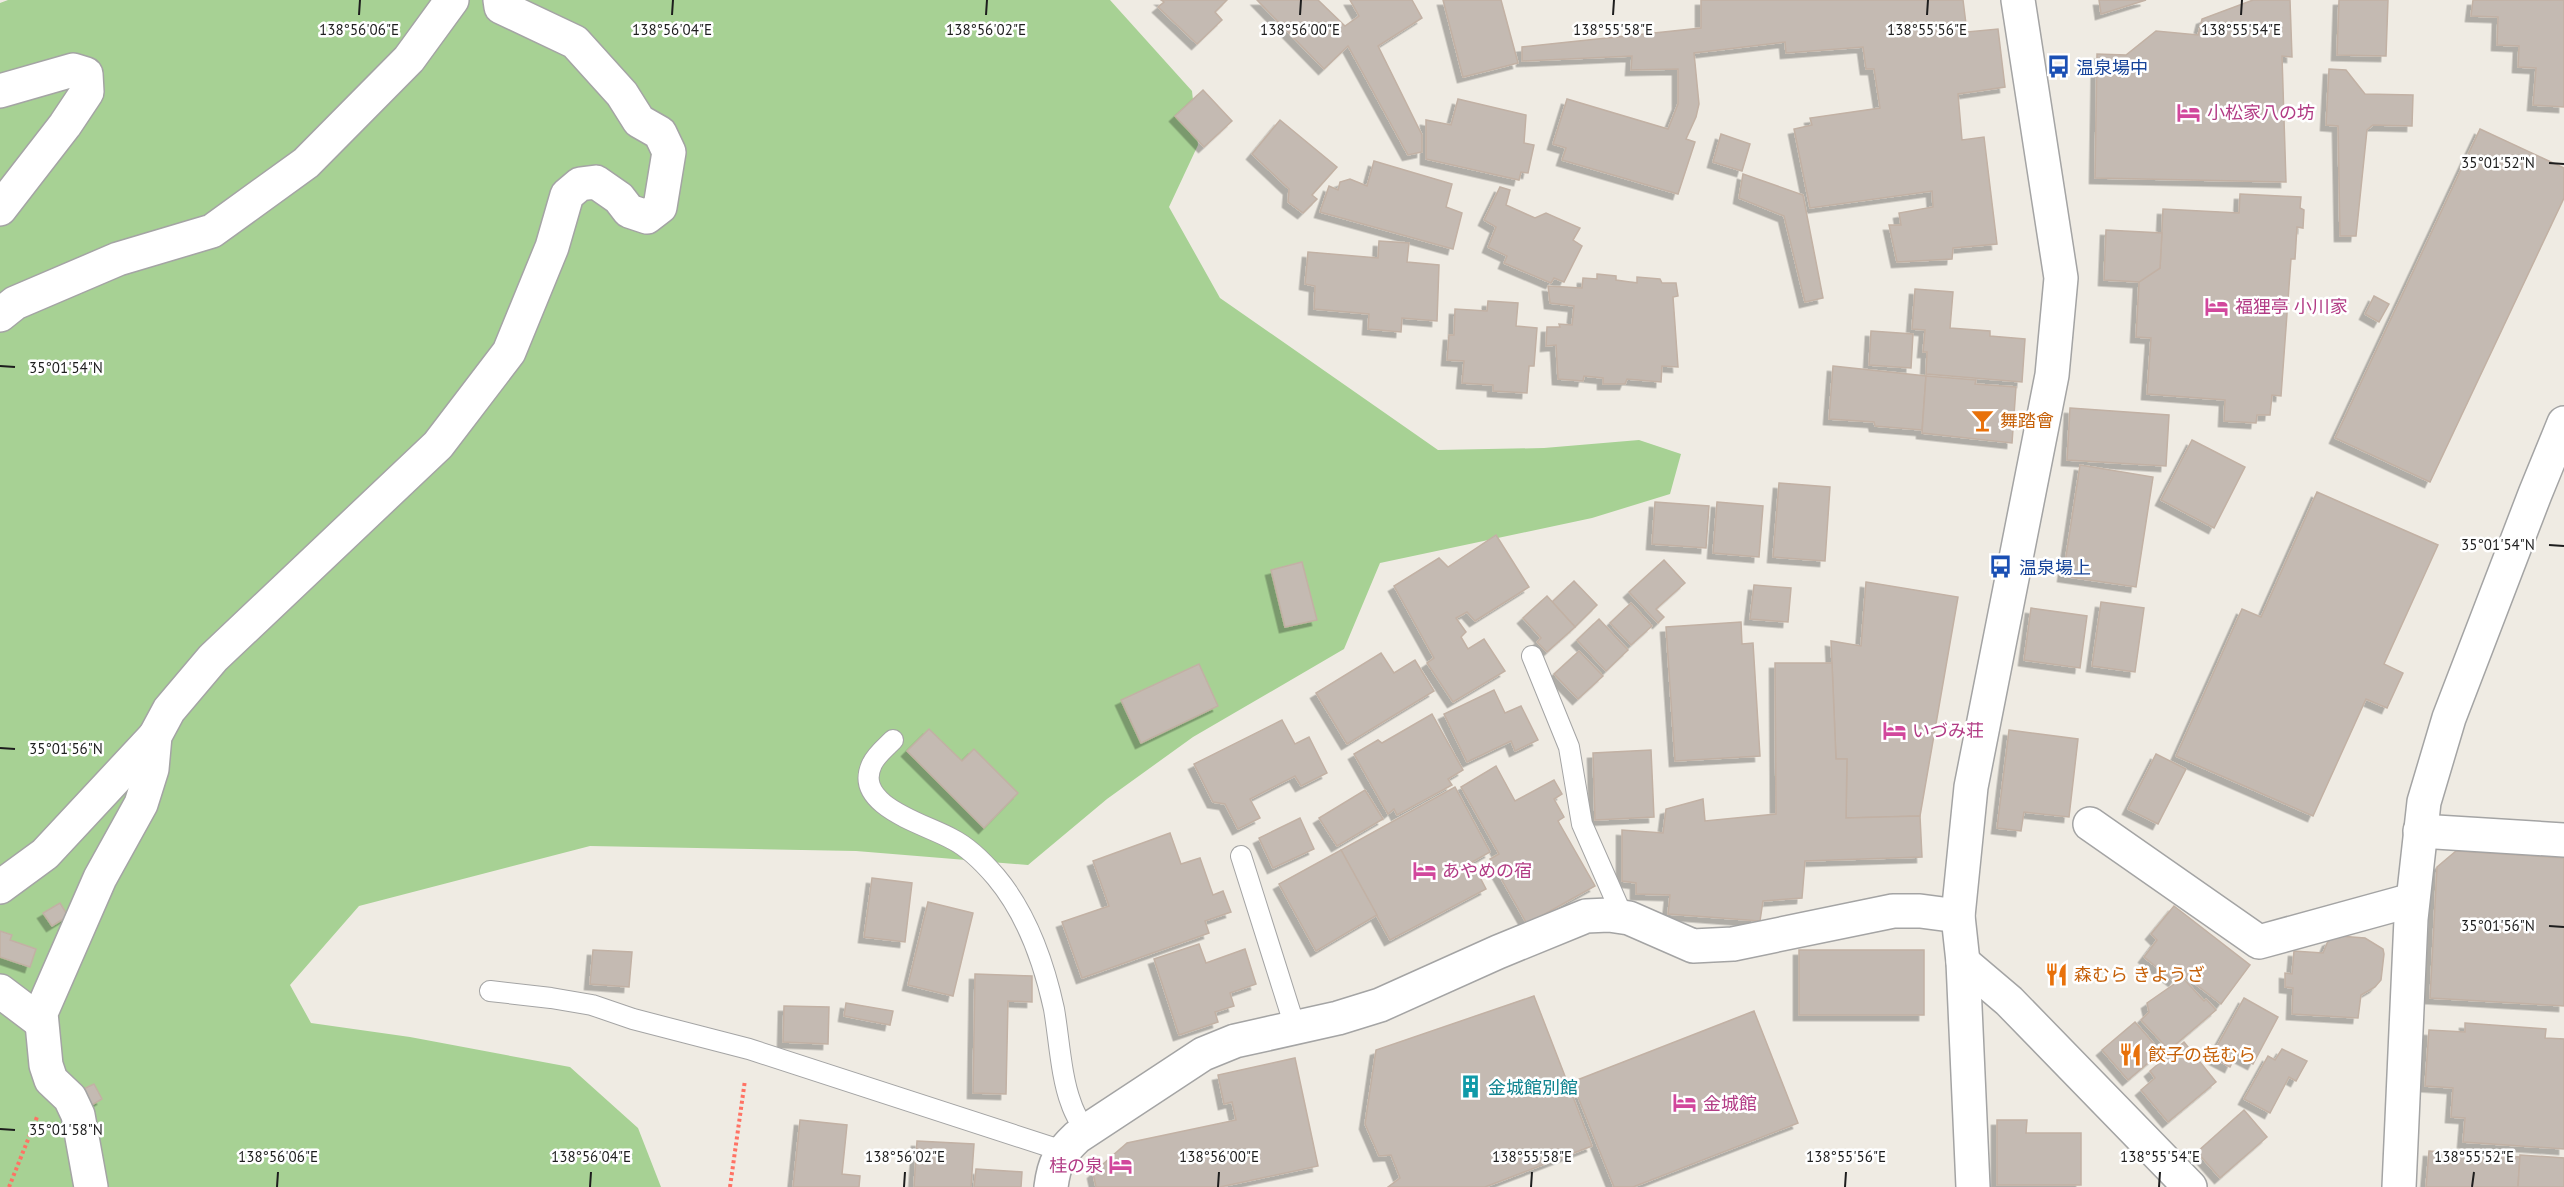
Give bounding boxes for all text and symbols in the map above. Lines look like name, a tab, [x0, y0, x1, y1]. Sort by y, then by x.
text: 138°56'06"E	[319, 20, 399, 39]
text: 138°56'04"E	[632, 20, 712, 39]
text: 138°56'02"E	[946, 20, 1026, 39]
text: 138°56'00"E	[1260, 20, 1340, 39]
text: 138°55'58"E	[1573, 20, 1653, 39]
text: 138°55'56"E	[1887, 20, 1967, 39]
text: 138°55'54"E	[2201, 20, 2281, 39]
bus stop icon: 温泉場中	[2045, 54, 2071, 80]
place label: 温泉場中	[2076, 56, 2148, 79]
hotel icon: 小松家八の坊	[2176, 99, 2202, 125]
place label: 小松家八の坊	[2207, 101, 2315, 124]
text: 35°01'52"N	[2461, 153, 2535, 172]
hotel icon: 福狸亭 小川家	[2204, 293, 2230, 319]
place label: 福狸亭 小川家	[2235, 295, 2348, 318]
text: 35°01'54"N	[29, 358, 103, 377]
bar icon: 舞踏會	[1969, 407, 1995, 433]
place label: 舞踏會	[2000, 409, 2054, 432]
text: 35°01'54"N	[2461, 535, 2535, 554]
bus stop icon: 温泉場上	[1988, 554, 2014, 580]
place label: 温泉場上	[2019, 556, 2091, 579]
hotel icon: いづみ荘	[1881, 717, 1907, 743]
place label: いづみ荘	[1912, 719, 1984, 742]
text: 35°01'56"N	[29, 739, 103, 758]
hotel icon: あやめの宿	[1411, 857, 1437, 883]
place label: あやめの宿	[1442, 859, 1532, 882]
text: 35°01'56"N	[2461, 916, 2535, 935]
restaurant icon: 森むら きようざ	[2043, 961, 2069, 987]
place label: 森むら きようざ	[2074, 963, 2205, 986]
restaurant icon: 餃子の㐂むら	[2117, 1041, 2143, 1067]
place label: 餃子の㐂むら	[2148, 1043, 2256, 1066]
building icon: 金城館別館	[1457, 1074, 1483, 1100]
place label: 金城館別館	[1488, 1076, 1578, 1099]
hotel icon: 金城館	[1672, 1090, 1698, 1116]
place label: 金城館	[1703, 1092, 1757, 1115]
text: 35°01'58"N	[29, 1120, 103, 1139]
text: 138°56'06"E	[238, 1147, 318, 1166]
text: 138°56'04"E	[551, 1147, 631, 1166]
text: 138°56'02"E	[865, 1147, 945, 1166]
text: 138°56'00"E	[1179, 1147, 1259, 1166]
text: 138°55'58"E	[1492, 1147, 1572, 1166]
text: 138°55'56"E	[1806, 1147, 1886, 1166]
text: 138°55'54"E	[2120, 1147, 2200, 1166]
text: 138°55'52"E	[2434, 1147, 2514, 1166]
hotel icon: 桂の泉	[1108, 1152, 1134, 1178]
place label: 桂の泉	[1049, 1154, 1103, 1177]

